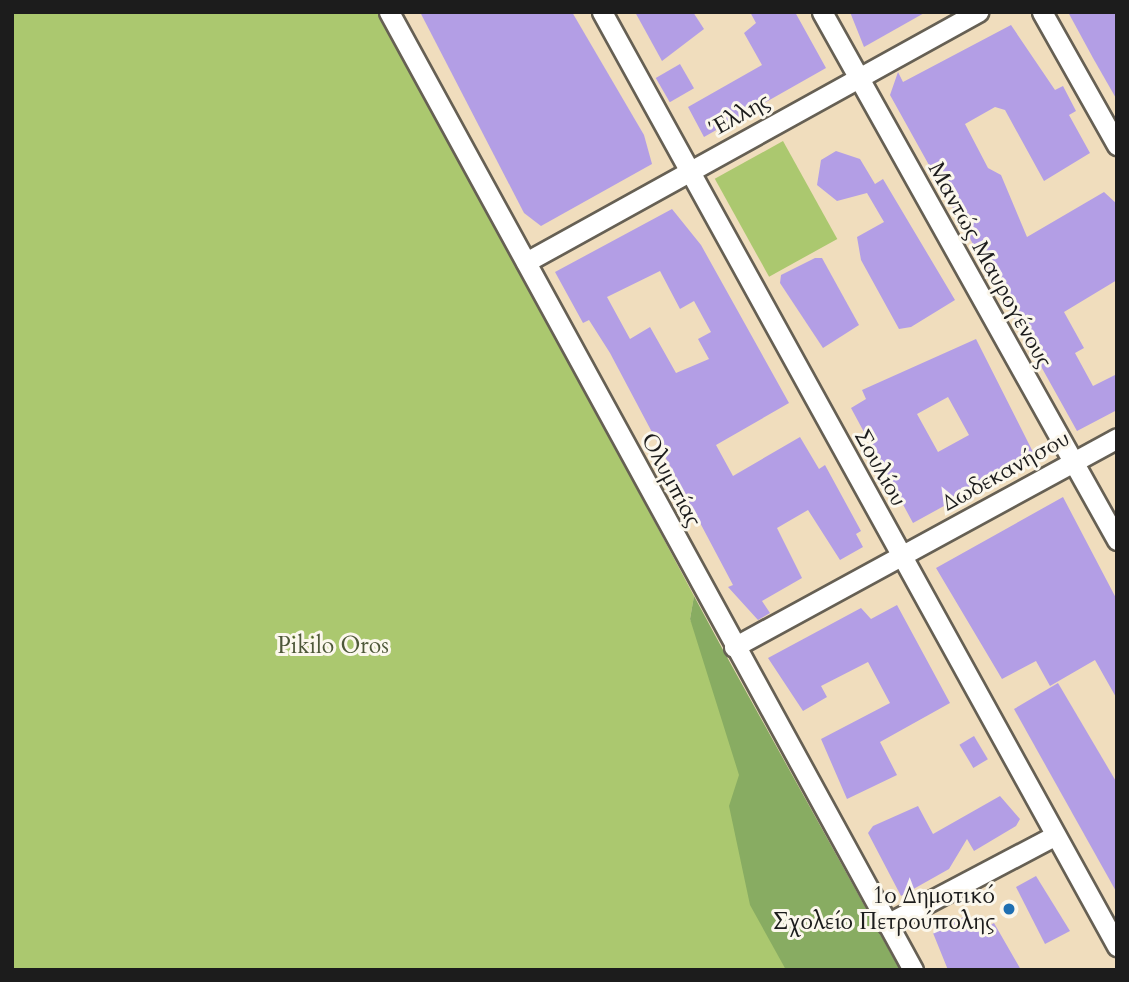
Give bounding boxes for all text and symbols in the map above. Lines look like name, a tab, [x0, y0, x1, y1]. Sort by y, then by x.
street label: Έλλης	[705, 87, 775, 143]
street label: Μαντώς Μαυρογένους	[922, 157, 1058, 373]
street label: Σουλίου	[848, 425, 912, 511]
street label: Δωδεκανήσου	[937, 425, 1075, 517]
street label: Ολυμπίας	[635, 428, 707, 532]
park label: Pikilo Oros	[277, 632, 389, 660]
place label: 1ο Δημοτικό Σχολείο Πετρούπολης	[773, 882, 995, 936]
marker: 1ο Δημοτικό Σχολείο Πετρούπολης	[1001, 901, 1017, 917]

